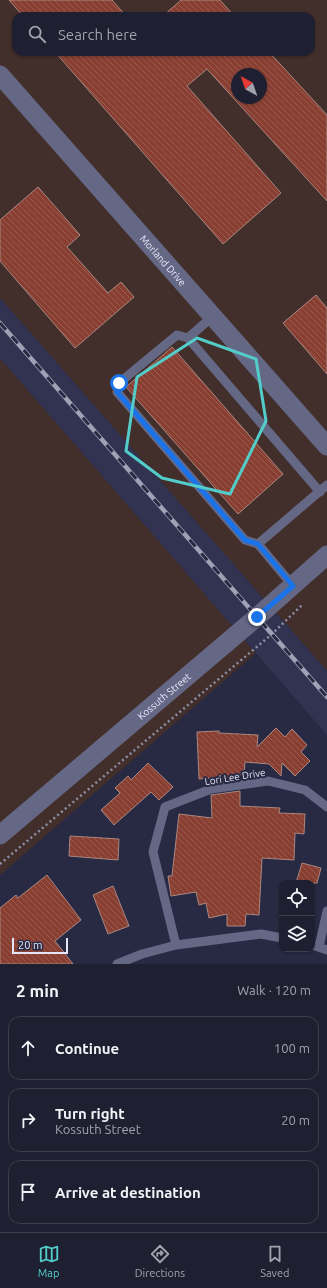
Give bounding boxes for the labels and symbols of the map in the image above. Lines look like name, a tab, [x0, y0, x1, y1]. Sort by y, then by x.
north arrow	[231, 68, 267, 104]
street label: Morland Drive	[138, 233, 189, 288]
route start	[110, 374, 128, 392]
route end	[248, 608, 266, 626]
street label: Kossuth Street	[135, 670, 193, 722]
street label: Lori Lee Drive	[204, 767, 266, 787]
scale bar	[12, 936, 68, 955]

